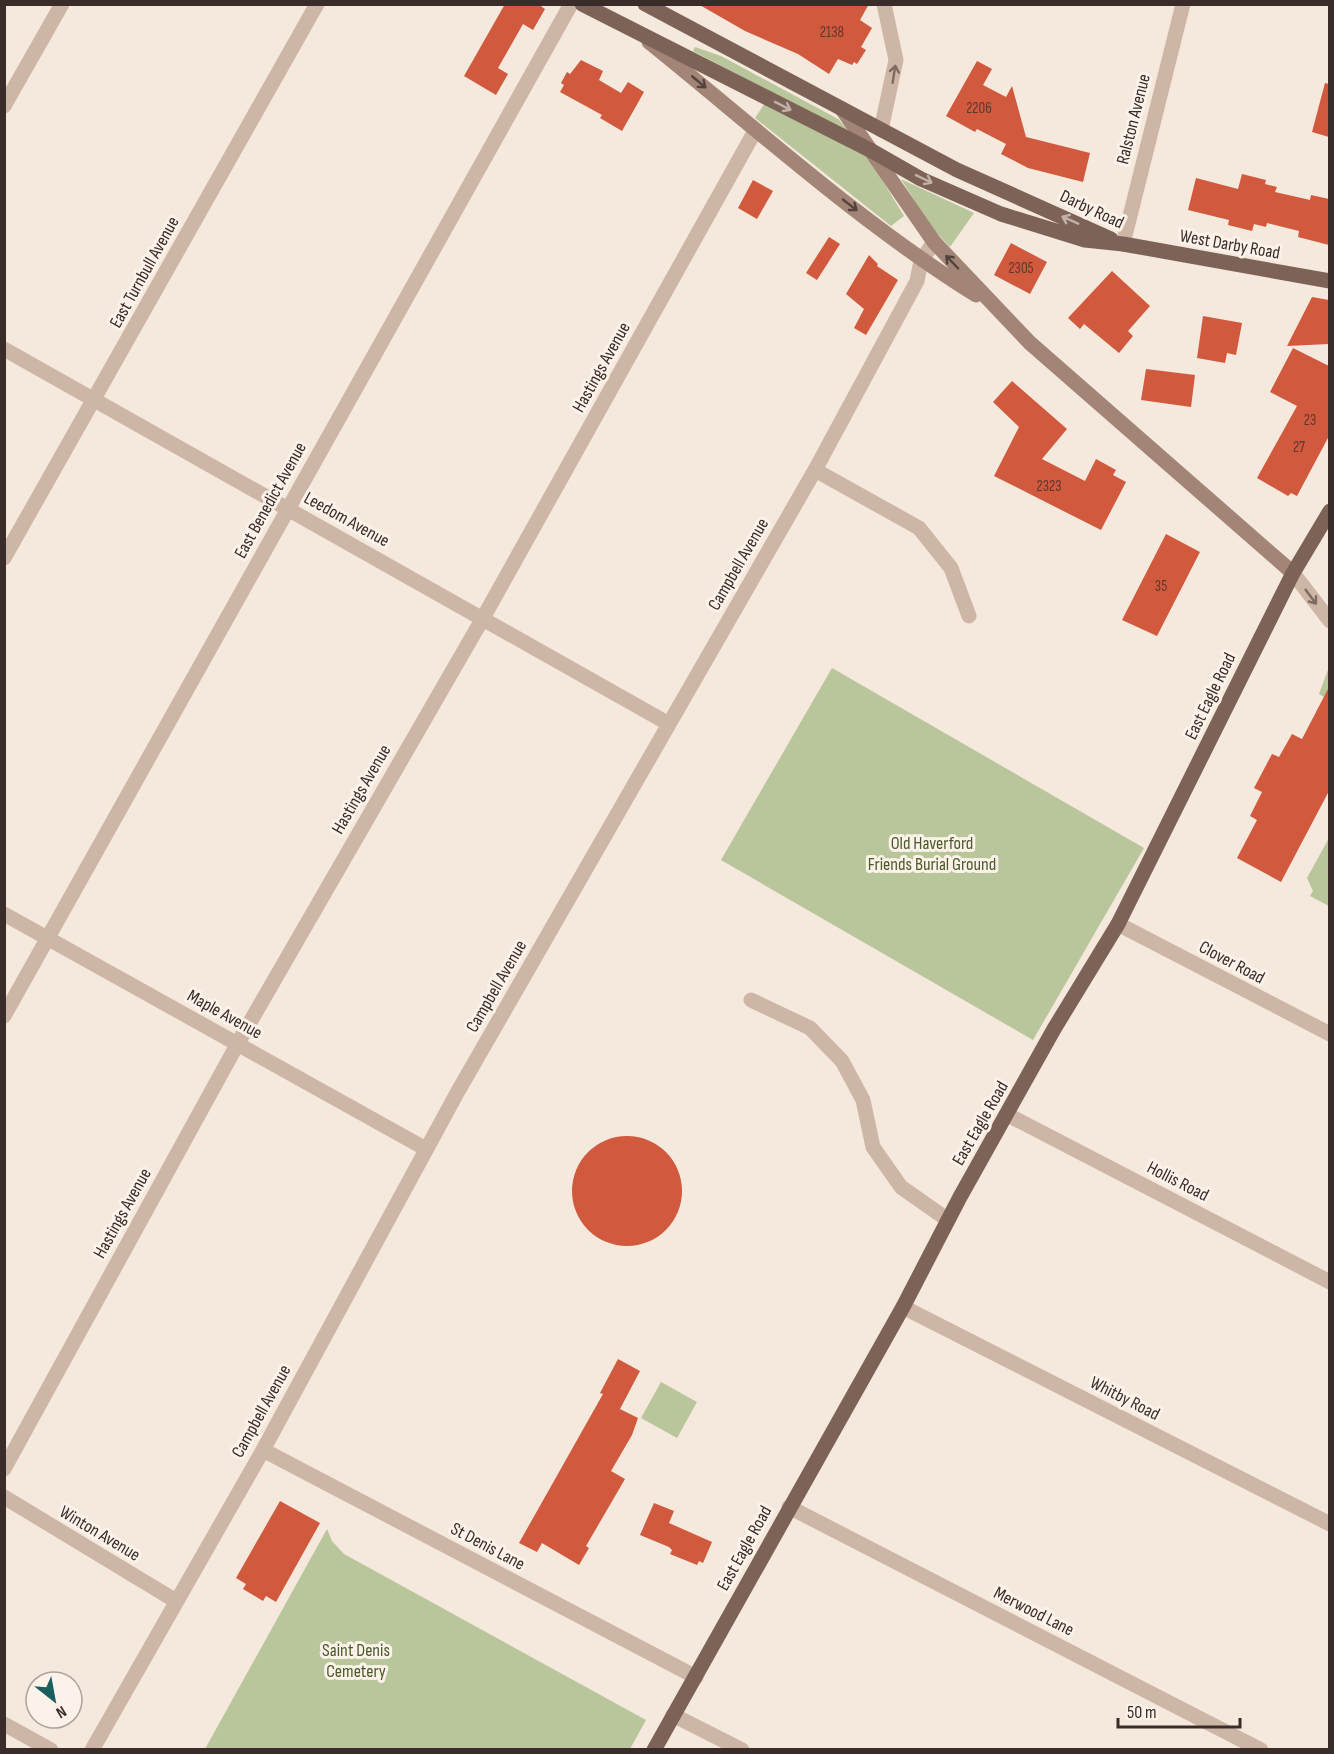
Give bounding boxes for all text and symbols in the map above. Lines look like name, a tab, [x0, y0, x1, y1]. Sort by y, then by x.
house number: 2138	[820, 23, 844, 42]
one-way arrow	[889, 64, 900, 84]
street label: Ralston Avenue	[1112, 72, 1155, 166]
one-way arrow	[691, 75, 706, 89]
house number: 2206	[966, 99, 992, 118]
one-way arrow	[773, 100, 791, 112]
one-way arrow	[914, 174, 932, 186]
street label: Darby Road	[1057, 186, 1127, 233]
one-way arrow	[842, 199, 858, 212]
street label: East Turnbull Avenue	[105, 213, 184, 331]
one-way arrow	[1061, 214, 1079, 225]
street label: West Darby Road	[1178, 225, 1282, 264]
one-way arrow	[945, 254, 960, 269]
house number: 2305	[1008, 259, 1034, 278]
street label: Hastings Avenue	[568, 319, 635, 416]
house number: 23	[1304, 411, 1316, 430]
house number: 27	[1293, 438, 1305, 457]
street label: East Benedict Avenue	[230, 439, 311, 562]
house number: 2323	[1036, 477, 1062, 496]
street label: Leedom Avenue	[300, 487, 393, 551]
street label: Campbell Avenue	[704, 515, 773, 614]
house number: 35	[1155, 577, 1167, 596]
one-way arrow	[1305, 589, 1318, 605]
street label: East Eagle Road	[1180, 650, 1240, 743]
street label: Hastings Avenue	[327, 741, 395, 838]
park label: Old Haverford Friends Burial Ground	[868, 833, 996, 875]
street label: Clover Road	[1195, 936, 1268, 988]
street label: Campbell Avenue	[462, 937, 531, 1036]
street label: Maple Avenue	[184, 985, 266, 1044]
street label: East Eagle Road	[948, 1077, 1013, 1169]
street label: Hollis Road	[1143, 1157, 1212, 1206]
street label: Hastings Avenue	[89, 1165, 156, 1262]
street label: Campbell Avenue	[227, 1361, 296, 1461]
street label: Whitby Road	[1086, 1372, 1163, 1425]
street label: Winton Avenue	[56, 1501, 144, 1566]
street label: East Eagle Road	[713, 1502, 776, 1594]
street label: St Denis Lane	[447, 1518, 528, 1575]
street label: Merwood Lane	[990, 1582, 1077, 1641]
park label: Saint Denis Cemetery	[322, 1640, 390, 1682]
north arrow	[24, 1670, 84, 1730]
scale bar	[1118, 1691, 1240, 1729]
text: N	[52, 1701, 70, 1722]
text: 50 m	[1127, 1702, 1157, 1723]

